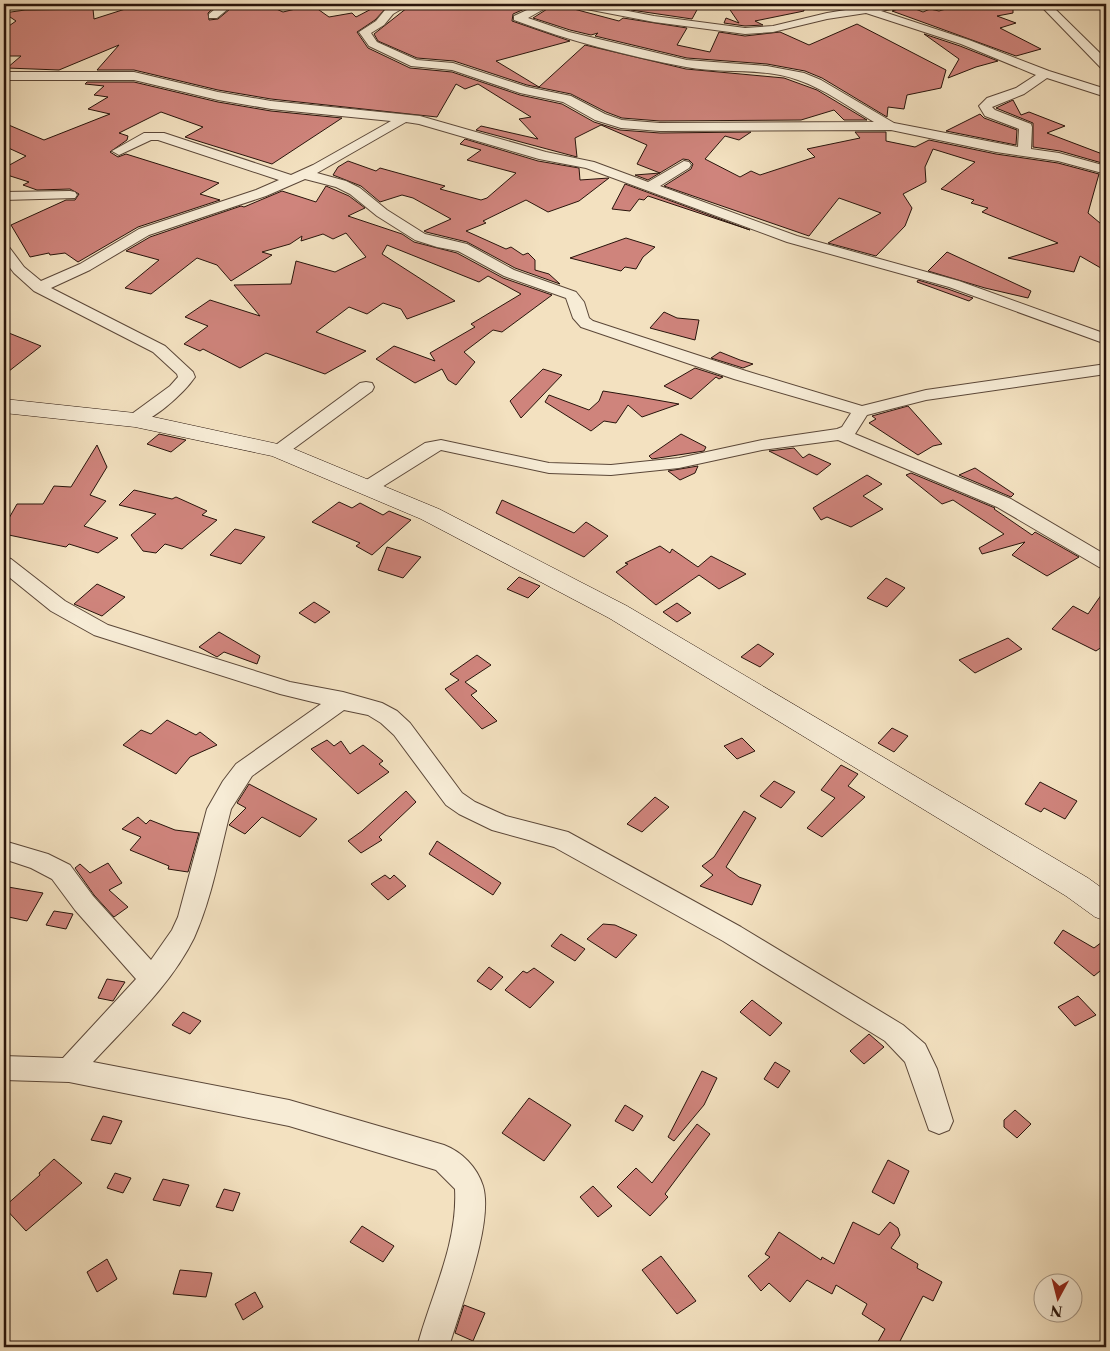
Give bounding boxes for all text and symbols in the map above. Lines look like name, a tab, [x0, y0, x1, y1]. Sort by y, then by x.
north arrow	[1032, 1274, 1082, 1324]
text: N	[1049, 1301, 1064, 1321]

